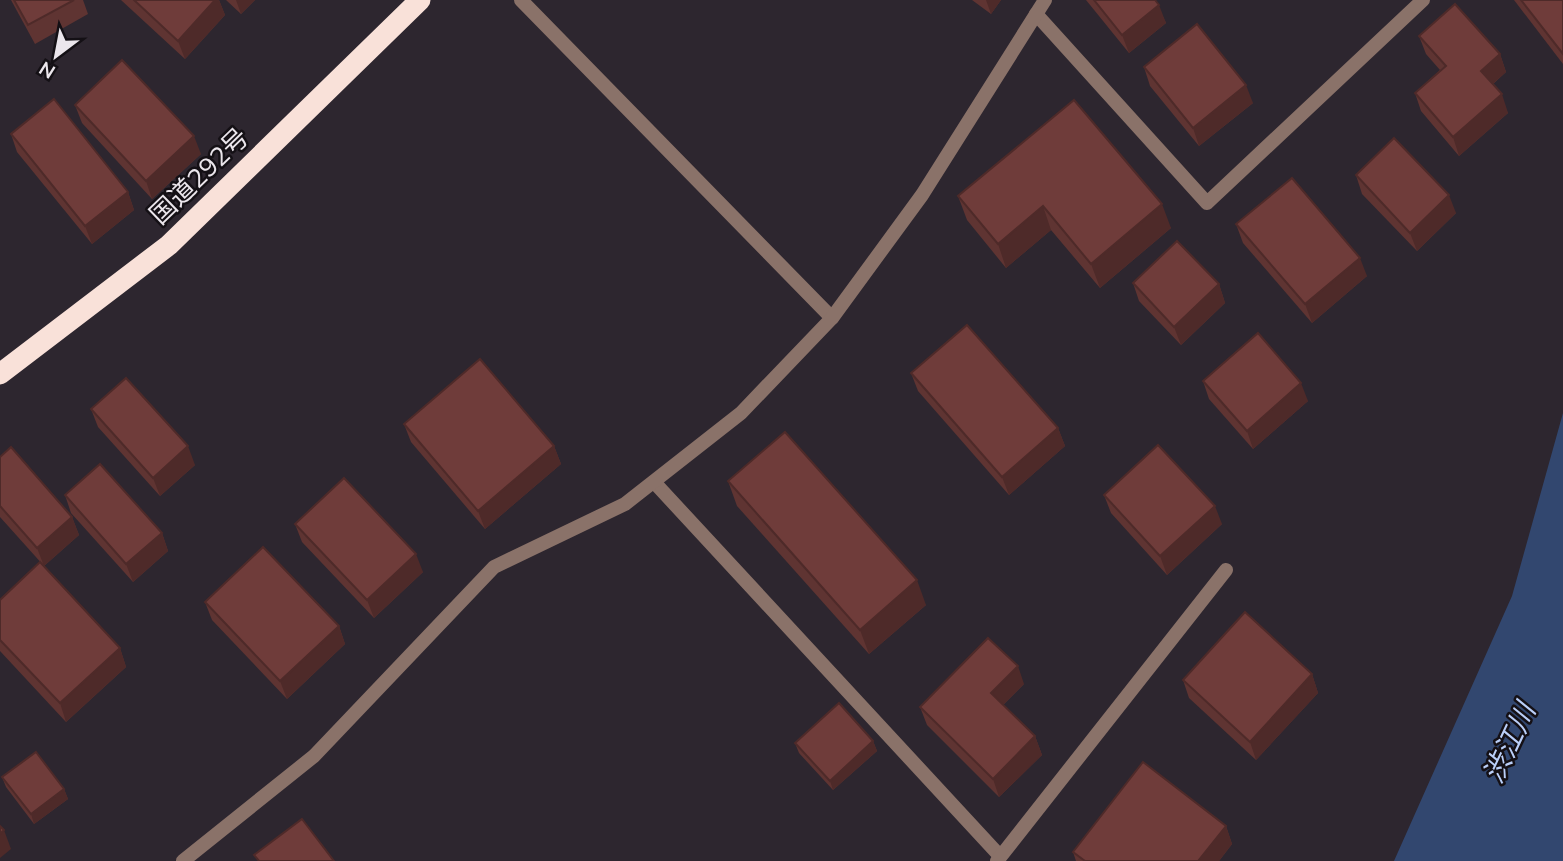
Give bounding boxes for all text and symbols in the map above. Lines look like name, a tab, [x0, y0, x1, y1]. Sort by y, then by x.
north arrow	[21, 21, 91, 91]
text: N	[35, 56, 59, 84]
street label: 国道292号	[142, 120, 255, 231]
water label: 渋江川	[1475, 695, 1543, 788]

